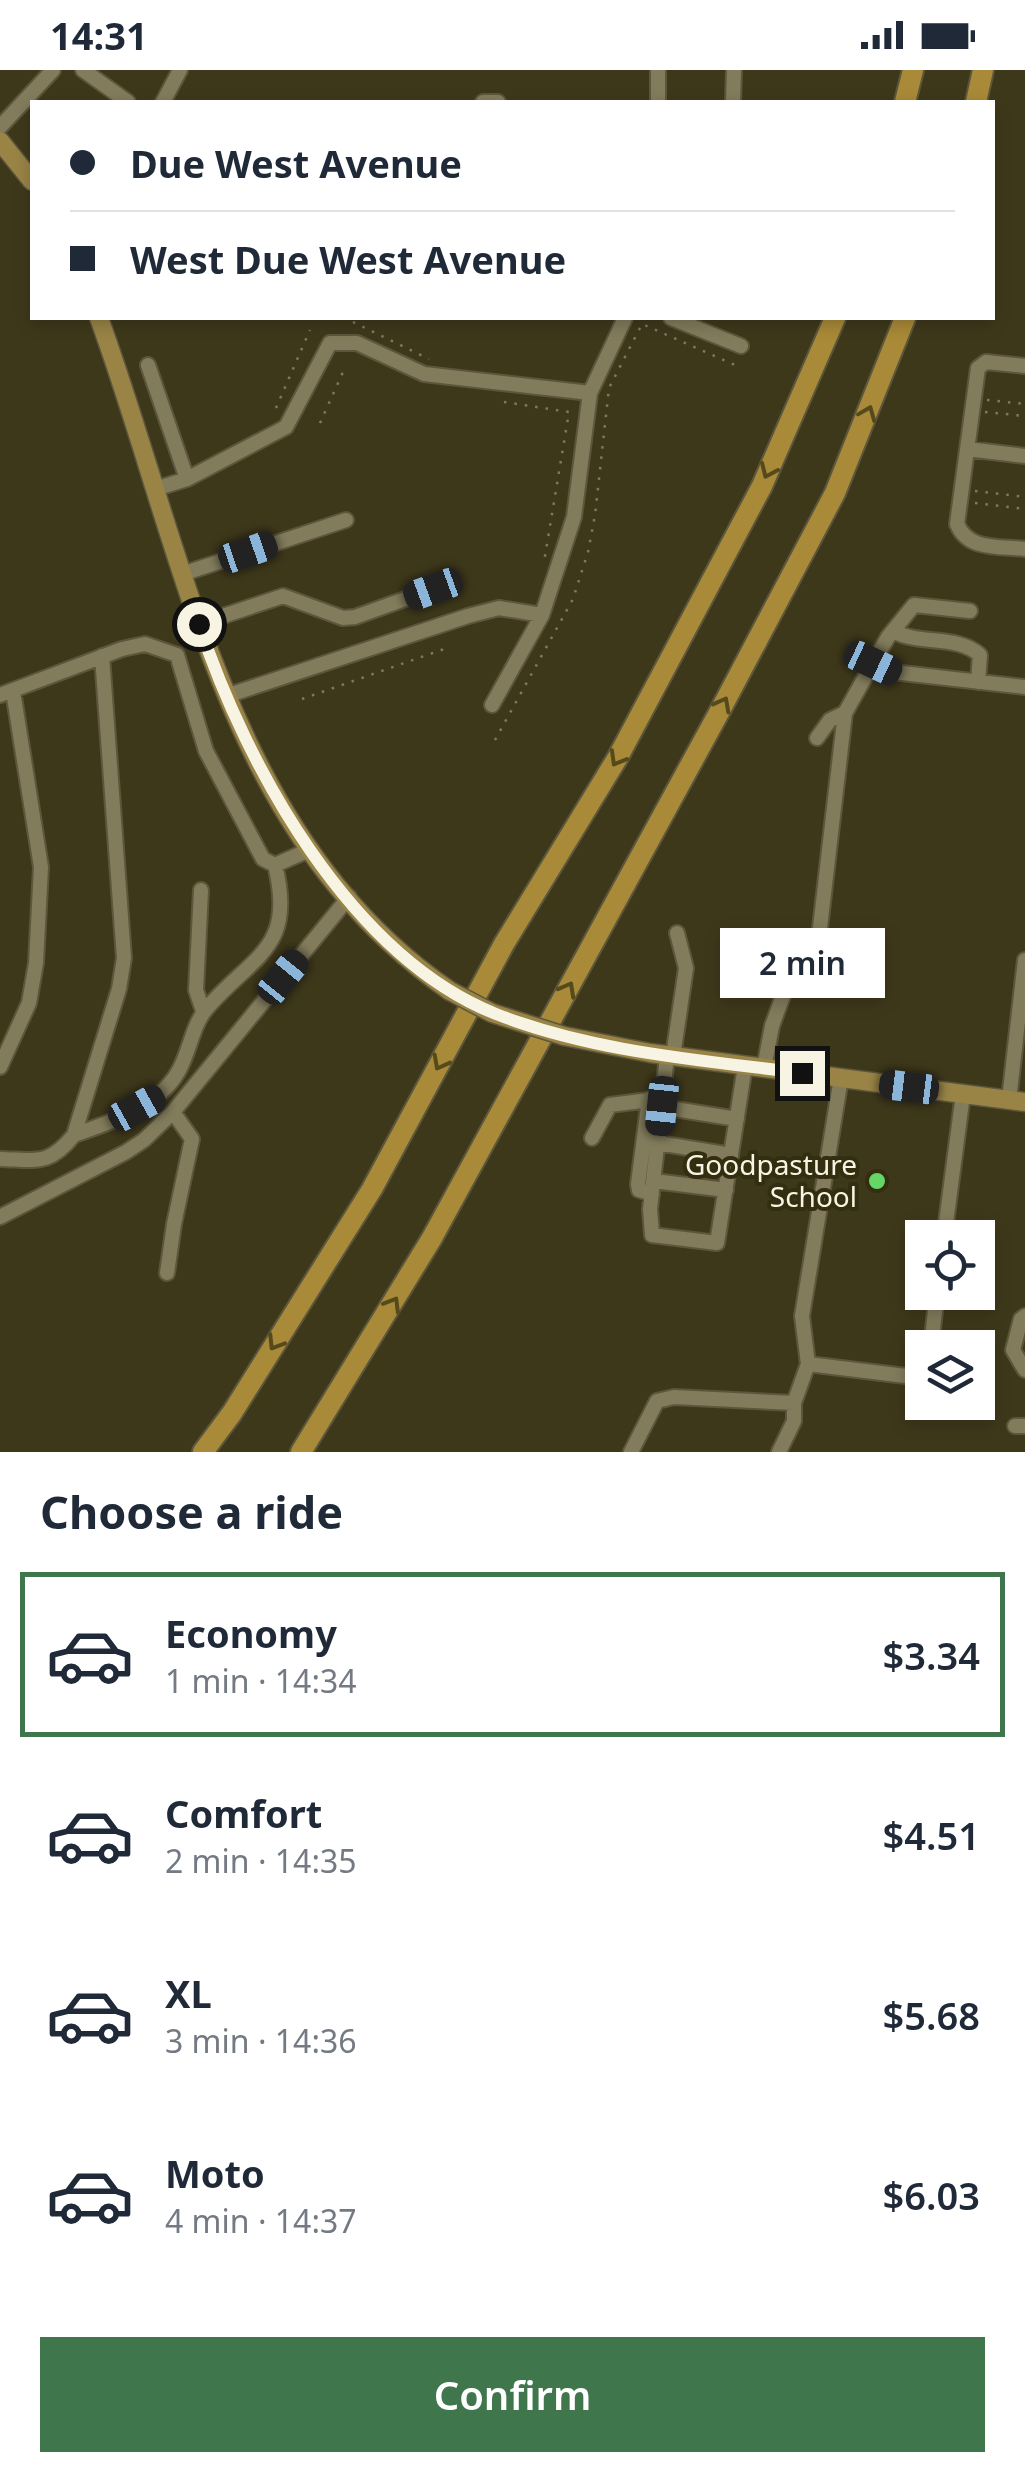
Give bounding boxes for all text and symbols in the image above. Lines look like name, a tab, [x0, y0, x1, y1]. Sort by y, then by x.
text: 14:31	[50, 9, 148, 61]
text: Due West Avenue	[130, 137, 462, 189]
text: West Due West Avenue	[130, 233, 566, 285]
one-way arrow	[856, 405, 876, 423]
one-way arrow	[760, 461, 780, 479]
car	[215, 528, 281, 576]
car	[400, 565, 466, 613]
route start	[177, 602, 222, 647]
car	[839, 637, 907, 689]
one-way arrow	[711, 696, 731, 714]
one-way arrow	[610, 748, 629, 766]
callout: 2 min	[720, 928, 884, 998]
text: 2 min	[759, 941, 846, 984]
car	[252, 944, 314, 1010]
one-way arrow	[556, 981, 575, 1000]
route end	[780, 1051, 825, 1096]
one-way arrow	[433, 1053, 452, 1071]
car	[877, 1068, 941, 1106]
car	[644, 1075, 680, 1137]
car	[103, 1080, 171, 1136]
place label: Goodpasture School	[685, 1145, 857, 1215]
marker: Goodpasture School	[866, 1170, 888, 1192]
map controls	[905, 1220, 995, 1420]
button: locate	[905, 1220, 995, 1310]
one-way arrow	[381, 1297, 400, 1315]
button: layers	[905, 1330, 995, 1420]
one-way arrow	[269, 1333, 288, 1351]
text: Choose a ride	[40, 1481, 343, 1542]
text: Economy	[165, 1607, 337, 1659]
icon: car	[45, 1610, 135, 1700]
text: $3.34	[883, 1629, 980, 1681]
text: 1 min · 14:34	[165, 1659, 357, 1702]
text: Comfort	[165, 1787, 322, 1839]
icon: car	[45, 1790, 135, 1880]
text: $4.51	[883, 1809, 980, 1861]
text: 2 min · 14:35	[165, 1839, 357, 1882]
text: XL	[165, 1967, 212, 2019]
icon: car	[45, 1970, 135, 2060]
text: $5.68	[883, 1989, 980, 2041]
text: 3 min · 14:36	[165, 2019, 357, 2062]
text: Moto	[165, 2147, 265, 2199]
icon: car	[45, 2150, 135, 2240]
text: $6.03	[883, 2169, 980, 2221]
text: 4 min · 14:37	[165, 2199, 357, 2242]
button: Confirm	[40, 2337, 985, 2452]

